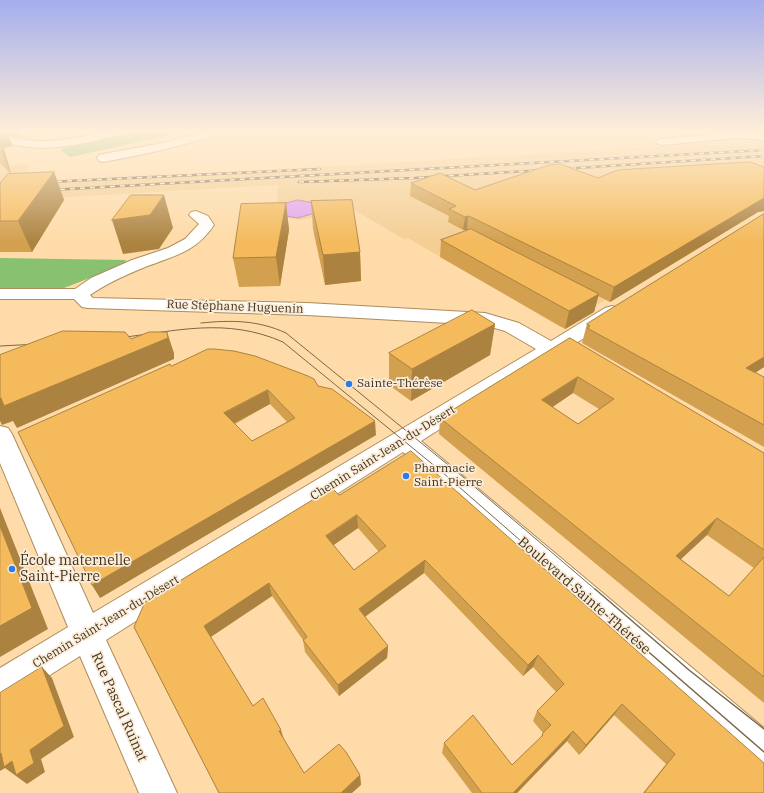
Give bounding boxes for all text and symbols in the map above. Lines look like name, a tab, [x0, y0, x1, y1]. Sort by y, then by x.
street label: Rue Stéphane Huguenin	[166, 297, 304, 317]
place label: Sainte-Thérèse	[357, 377, 443, 391]
marker: Sainte-Thérèse	[344, 379, 354, 389]
street label: Chemin Saint-Jean-du-Désert	[308, 402, 458, 504]
place label: Pharmacie Saint-Pierre	[414, 462, 483, 490]
marker: Pharmacie Saint-Pierre	[401, 471, 411, 481]
street label: Boulevard Sainte-Thérése	[514, 534, 654, 658]
place label: École maternelle Saint-Pierre	[20, 553, 131, 586]
marker: École maternelle Saint-Pierre	[7, 564, 17, 574]
street label: Chemin Saint-Jean-du-Désert	[30, 573, 182, 671]
street label: Rue Pascal Ruinat	[87, 650, 151, 764]

